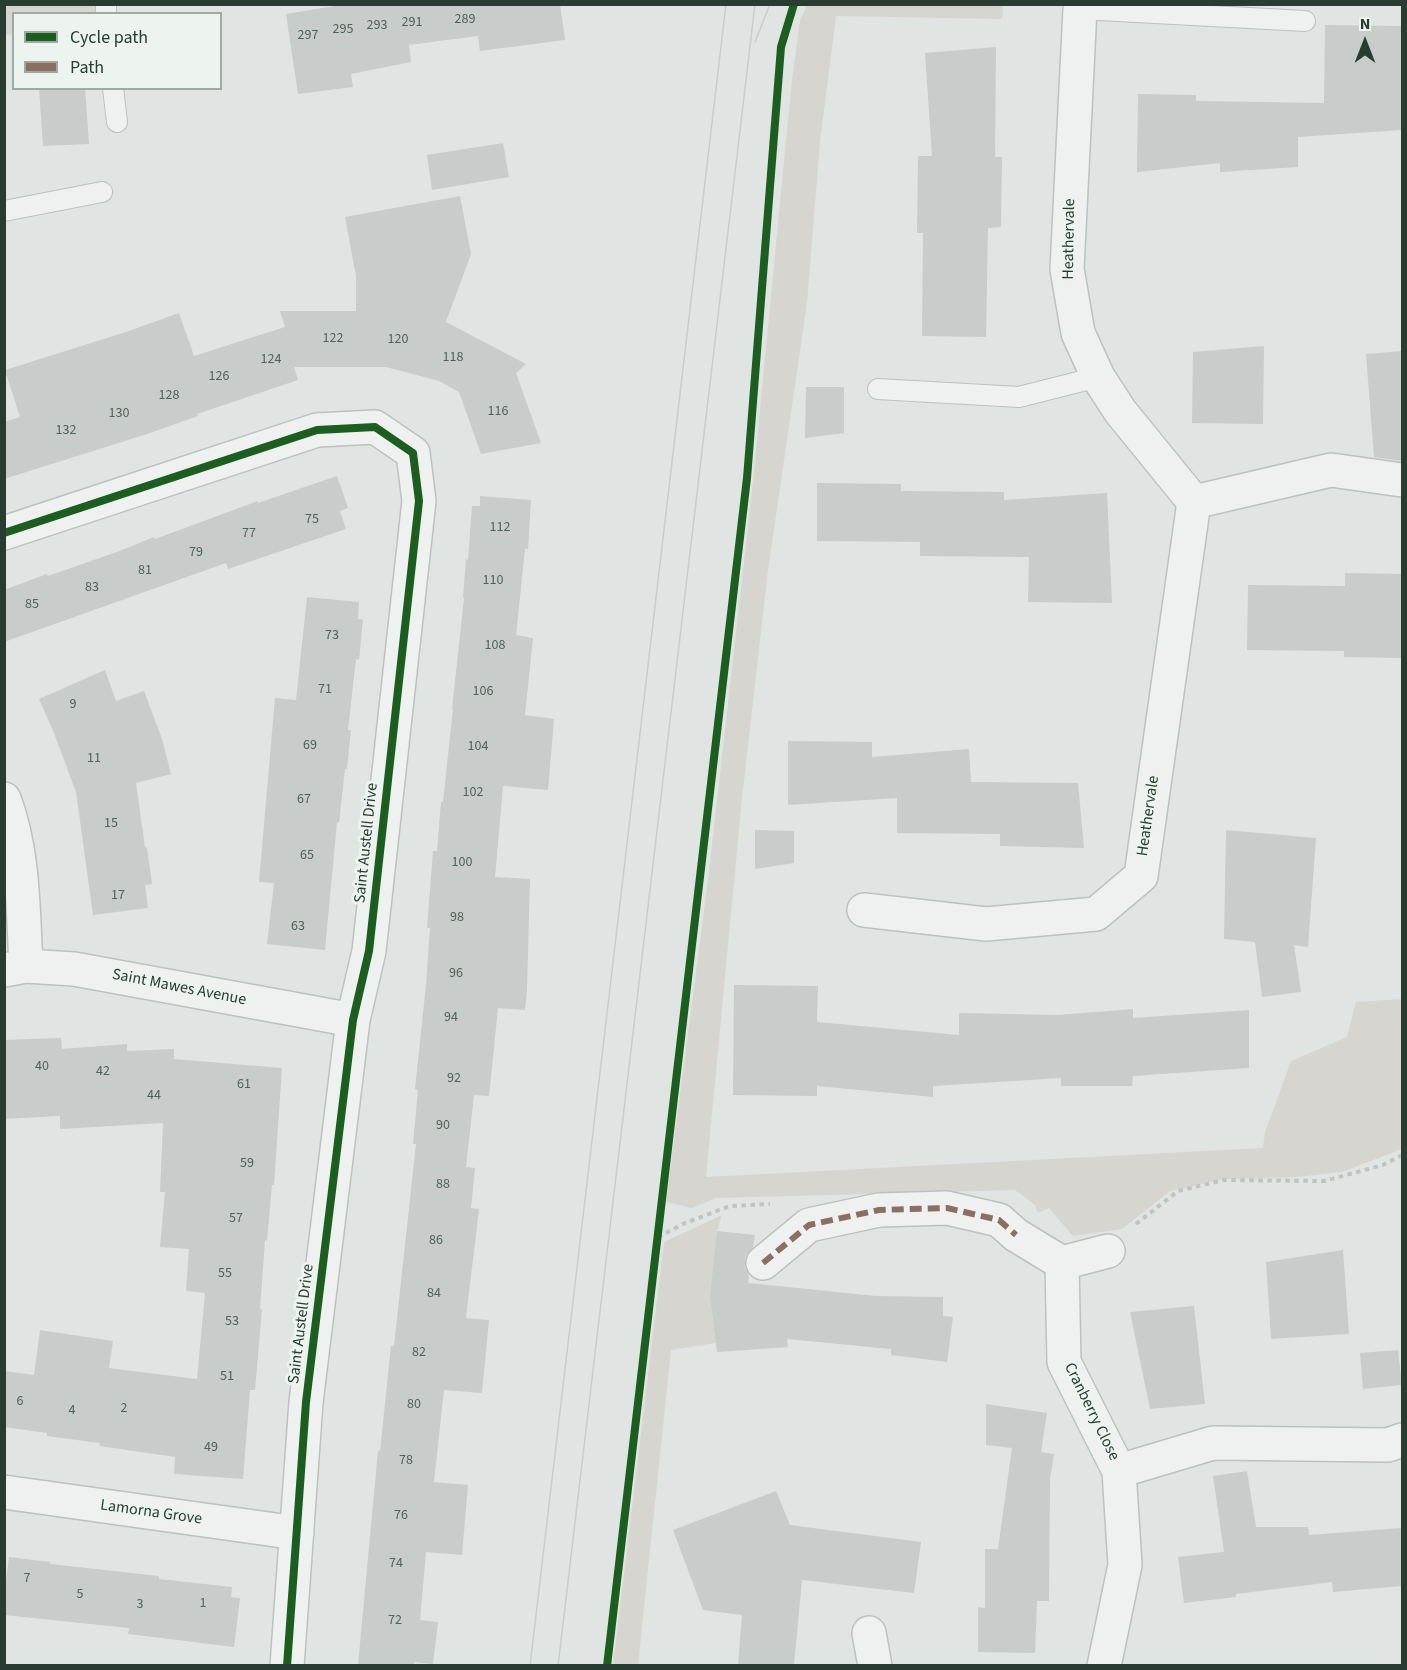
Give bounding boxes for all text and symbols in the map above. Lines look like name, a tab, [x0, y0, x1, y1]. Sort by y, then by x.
legend	[12, 12, 222, 90]
house number: 289	[455, 12, 475, 28]
north arrow	[1335, 12, 1395, 72]
text: N	[1360, 13, 1370, 35]
house number: 291	[402, 15, 422, 31]
house number: 293	[367, 18, 387, 34]
house number: 295	[333, 22, 353, 38]
text: Cycle path	[70, 25, 148, 50]
house number: 297	[298, 28, 318, 44]
text: Path	[70, 55, 104, 80]
street label: Heathervale	[1060, 198, 1080, 280]
house number: 122	[323, 331, 343, 347]
house number: 120	[388, 332, 408, 348]
house number: 118	[443, 350, 463, 366]
house number: 124	[261, 352, 281, 368]
house number: 126	[209, 369, 229, 385]
house number: 128	[159, 388, 179, 404]
house number: 116	[488, 404, 508, 420]
house number: 130	[109, 406, 129, 422]
house number: 132	[56, 423, 76, 439]
house number: 75	[305, 512, 319, 528]
house number: 112	[490, 520, 510, 536]
house number: 77	[242, 526, 256, 542]
house number: 79	[189, 545, 203, 561]
house number: 81	[138, 563, 152, 579]
house number: 110	[483, 573, 503, 589]
house number: 83	[85, 580, 99, 596]
house number: 85	[25, 597, 39, 613]
house number: 73	[325, 628, 339, 644]
house number: 108	[485, 638, 505, 654]
house number: 71	[318, 682, 332, 698]
house number: 106	[473, 684, 493, 700]
house number: 9	[70, 697, 76, 713]
house number: 69	[303, 738, 317, 754]
house number: 104	[468, 739, 488, 755]
house number: 11	[87, 751, 101, 767]
street label: Heathervale	[1134, 774, 1164, 858]
street label: Saint Austell Drive	[351, 782, 383, 904]
house number: 102	[463, 785, 483, 801]
house number: 67	[297, 792, 311, 808]
house number: 15	[104, 816, 118, 832]
house number: 65	[300, 848, 314, 864]
house number: 100	[452, 855, 472, 871]
house number: 17	[111, 888, 125, 904]
house number: 98	[450, 910, 464, 926]
house number: 63	[291, 919, 305, 935]
street label: Saint Mawes Avenue	[110, 966, 248, 1010]
house number: 96	[449, 966, 463, 982]
house number: 94	[444, 1010, 458, 1026]
house number: 40	[35, 1059, 49, 1075]
house number: 42	[96, 1064, 110, 1080]
house number: 92	[447, 1071, 461, 1087]
house number: 61	[237, 1077, 251, 1093]
house number: 44	[147, 1088, 161, 1104]
house number: 90	[436, 1118, 450, 1134]
house number: 59	[240, 1156, 254, 1172]
house number: 88	[436, 1177, 450, 1193]
house number: 57	[229, 1211, 243, 1227]
house number: 86	[429, 1233, 443, 1249]
street label: Saint Austell Drive	[285, 1263, 319, 1385]
house number: 55	[218, 1266, 232, 1282]
house number: 84	[427, 1286, 441, 1302]
house number: 53	[225, 1314, 239, 1330]
house number: 82	[412, 1345, 426, 1361]
street label: Cranberry Close	[1059, 1360, 1123, 1464]
house number: 51	[220, 1369, 234, 1385]
house number: 6	[17, 1394, 23, 1410]
house number: 80	[407, 1397, 421, 1413]
house number: 2	[121, 1401, 127, 1417]
house number: 4	[69, 1403, 75, 1419]
house number: 49	[204, 1440, 218, 1456]
house number: 78	[399, 1453, 413, 1469]
street label: Lamorna Grove	[99, 1496, 203, 1530]
house number: 76	[394, 1508, 408, 1524]
house number: 74	[389, 1556, 403, 1572]
house number: 7	[24, 1571, 30, 1587]
house number: 5	[77, 1587, 83, 1603]
house number: 1	[200, 1596, 206, 1612]
house number: 3	[137, 1597, 143, 1613]
house number: 72	[388, 1613, 402, 1629]

